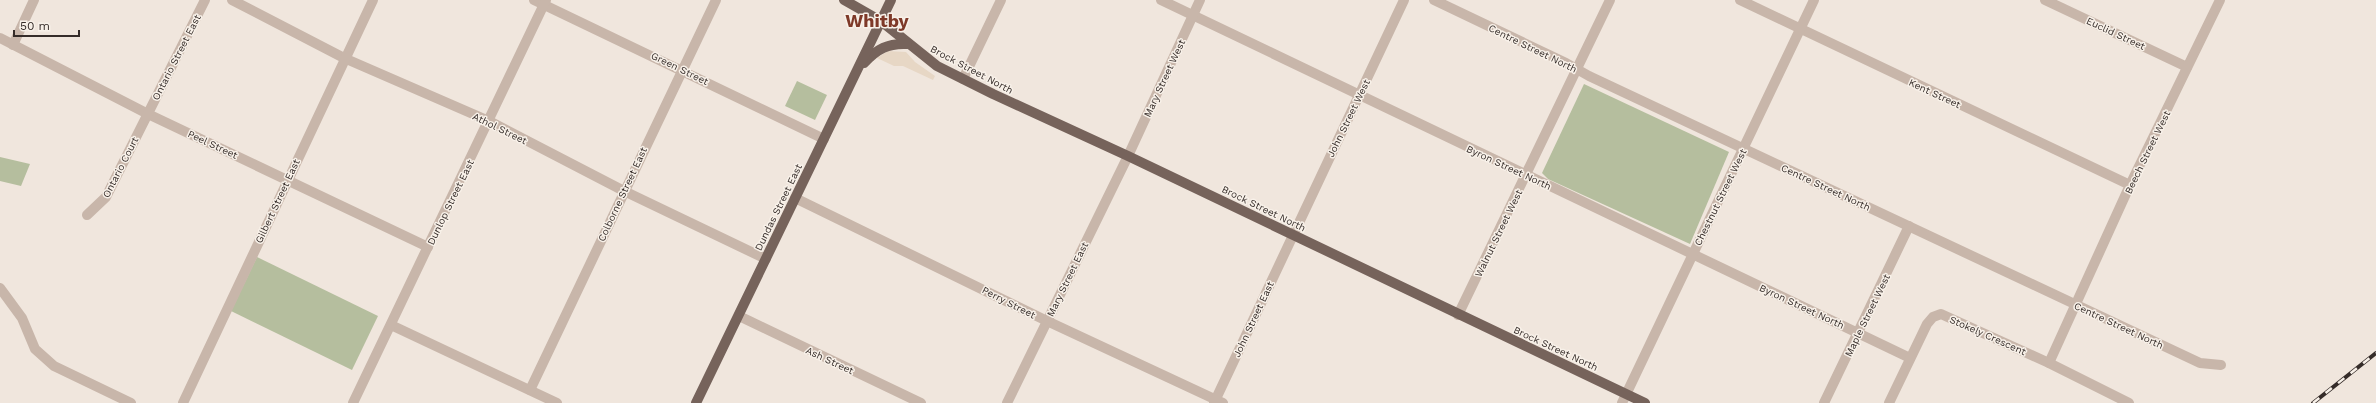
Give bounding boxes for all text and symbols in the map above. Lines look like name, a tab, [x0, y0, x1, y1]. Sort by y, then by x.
district label: Whitby	[845, 10, 910, 31]
scale bar	[14, 12, 79, 38]
street label: Ontario Street East	[150, 12, 203, 102]
street label: Euclid Street	[2085, 15, 2148, 52]
text: 50 m	[20, 19, 50, 33]
street label: Centre Street North	[1487, 22, 1579, 75]
street label: Mary Street West	[1142, 37, 1188, 119]
street label: Brock Street North	[929, 43, 1015, 96]
street label: Green Street	[649, 50, 711, 87]
street label: John Street West	[1325, 77, 1372, 159]
street label: Kent Street	[1907, 77, 1963, 111]
street label: Beech Street West	[2123, 108, 2173, 196]
street label: Athol Street	[471, 111, 529, 147]
street label: Peel Street	[186, 128, 240, 161]
street label: Ontario Court	[100, 134, 141, 199]
street label: Byron Street North	[1465, 143, 1553, 192]
street label: Colborne Street East	[596, 145, 649, 243]
street label: Chestnut Street West	[1692, 146, 1749, 247]
street label: Gilbert Street East	[253, 157, 302, 245]
street label: Dunlop Street East	[425, 157, 476, 247]
street label: Dundas Street East	[753, 161, 805, 252]
street label: Centre Street North	[1780, 162, 1872, 213]
street label: Brock Street North	[1220, 183, 1307, 234]
street label: Walnut Street West	[1473, 187, 1525, 279]
street label: Mary Street East	[1045, 239, 1091, 318]
street label: Maple Street West	[1843, 271, 1893, 358]
street label: John Street East	[1231, 279, 1276, 359]
street label: Byron Street North	[1758, 282, 1846, 331]
street label: Perry Street	[980, 284, 1038, 321]
street label: Centre Street North	[2073, 300, 2165, 351]
street label: Stokely Crescent	[1948, 314, 2028, 358]
street label: Brock Street North	[1512, 324, 1600, 373]
street label: Ash Street	[804, 345, 856, 377]

